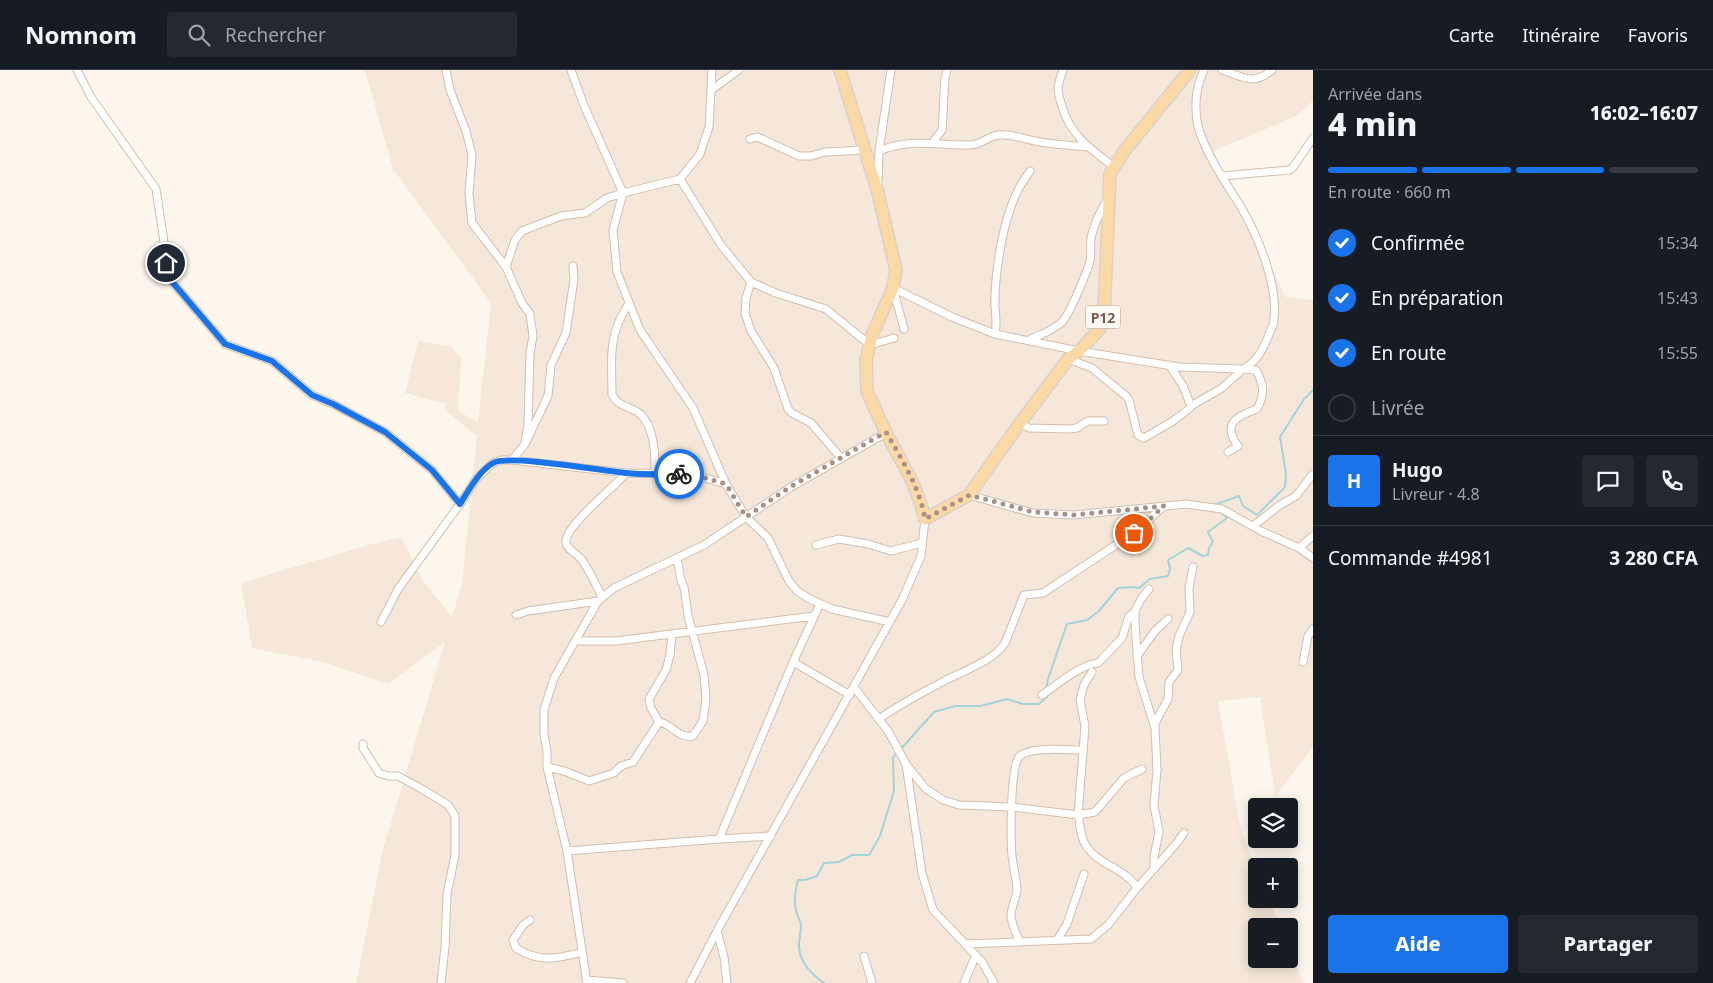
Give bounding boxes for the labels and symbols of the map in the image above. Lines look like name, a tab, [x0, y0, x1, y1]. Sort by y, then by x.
pin	[145, 242, 187, 284]
road number: P12	[1086, 306, 1120, 328]
courier	[654, 449, 704, 499]
pin	[1113, 512, 1155, 554]

